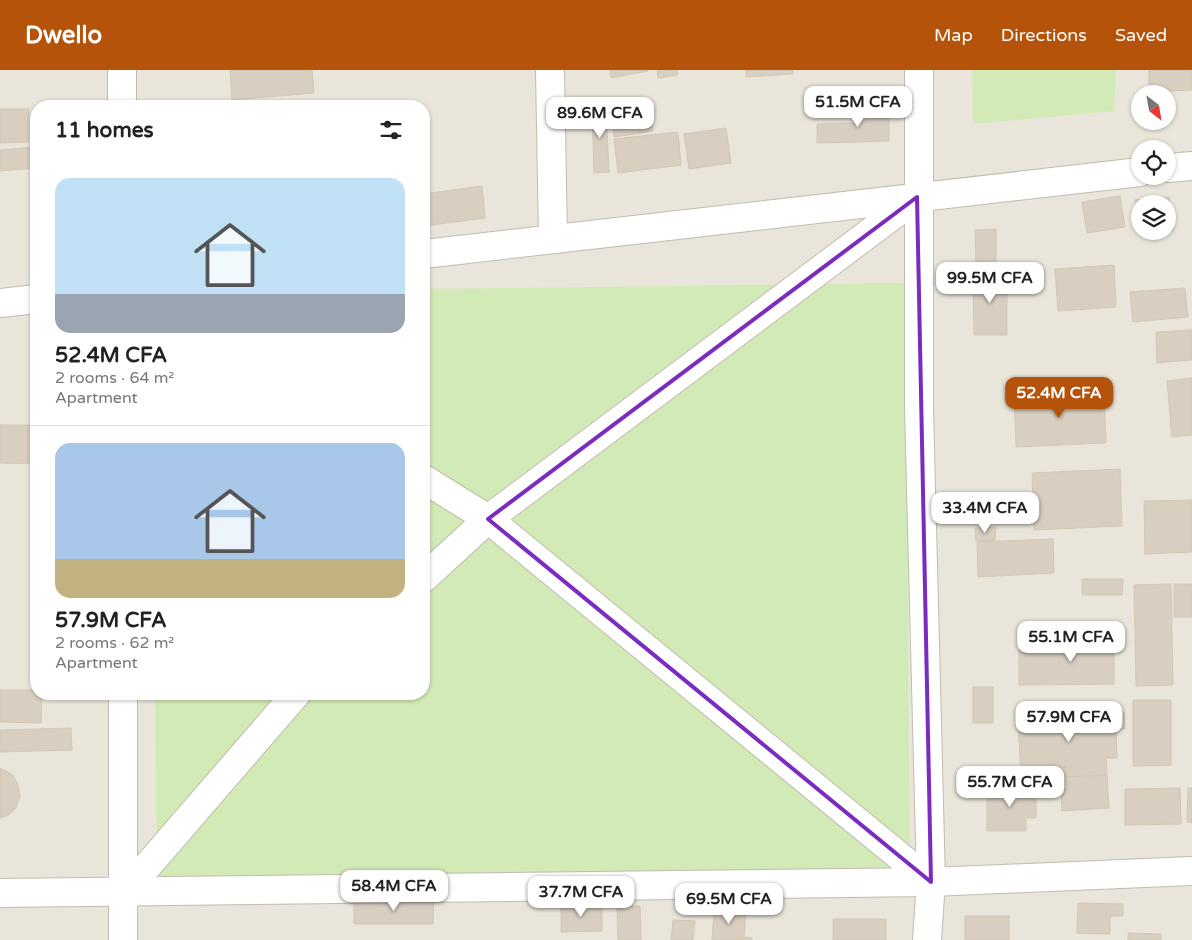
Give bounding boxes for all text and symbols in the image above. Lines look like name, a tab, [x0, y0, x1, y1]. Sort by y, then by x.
text: Dwello	[25, 21, 102, 50]
text: Map	[934, 24, 973, 46]
text: Directions	[1001, 24, 1087, 46]
text: Saved	[1115, 24, 1167, 46]
pin: 51.5M CFA	[801, 85, 915, 128]
north arrow	[1131, 85, 1176, 130]
map controls	[1131, 85, 1176, 240]
text: 51.5M CFA	[815, 92, 901, 112]
pin: 89.6M CFA	[543, 97, 657, 139]
text: 89.6M CFA	[557, 103, 643, 123]
icon: filters	[377, 116, 405, 144]
text: 11 homes	[55, 118, 154, 143]
button: locate	[1131, 140, 1176, 185]
button: layers	[1131, 195, 1176, 240]
icon: home	[185, 210, 275, 300]
pin: 99.5M CFA	[933, 262, 1047, 304]
text: 99.5M CFA	[947, 268, 1033, 288]
text: 52.4M CFA	[55, 343, 167, 368]
text: 2 rooms · 64 m²	[55, 368, 174, 388]
pin: 52.4M CFA	[1002, 376, 1116, 419]
text: 52.4M CFA	[1016, 383, 1102, 403]
text: Apartment	[55, 388, 138, 408]
icon: home	[185, 476, 275, 566]
pin: 33.4M CFA	[928, 492, 1042, 534]
text: 33.4M CFA	[942, 498, 1028, 518]
text: 57.9M CFA	[55, 608, 167, 633]
pin: 55.1M CFA	[1014, 620, 1128, 663]
text: 55.1M CFA	[1028, 627, 1114, 647]
text: 2 rooms · 62 m²	[55, 633, 174, 653]
text: Apartment	[55, 653, 138, 673]
pin: 57.9M CFA	[1012, 700, 1126, 743]
text: 57.9M CFA	[1026, 707, 1112, 727]
pin: 55.7M CFA	[953, 766, 1067, 808]
text: 55.7M CFA	[967, 772, 1053, 792]
pin: 58.4M CFA	[337, 870, 451, 912]
text: 58.4M CFA	[351, 876, 437, 896]
pin: 37.7M CFA	[524, 876, 638, 918]
text: 37.7M CFA	[539, 882, 623, 902]
pin: 69.5M CFA	[672, 882, 786, 925]
text: 69.5M CFA	[686, 889, 772, 909]

